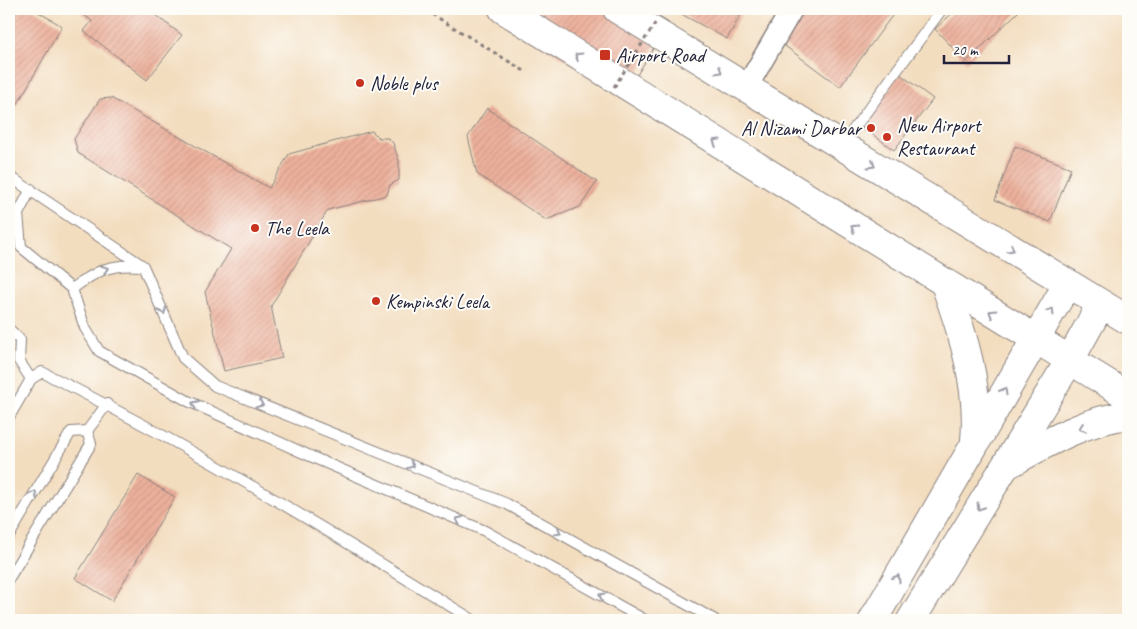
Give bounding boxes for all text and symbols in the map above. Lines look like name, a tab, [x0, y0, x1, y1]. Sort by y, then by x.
scale bar	[944, 32, 1010, 64]
text: 20 m	[952, 41, 979, 60]
place label: Airport Road	[616, 43, 708, 68]
marker: Airport Road	[598, 48, 612, 62]
one-way arrow	[575, 53, 584, 63]
one-way arrow	[713, 65, 722, 74]
place label: Noble plus	[370, 71, 440, 96]
marker: Noble plus	[354, 77, 366, 89]
place label: New Airport Restaurant	[897, 113, 983, 161]
place label: Al Nizami Darbar	[741, 116, 863, 141]
marker: Al Nizami Darbar	[865, 122, 877, 134]
marker: New Airport Restaurant	[881, 131, 893, 143]
one-way arrow	[713, 139, 722, 149]
one-way arrow	[867, 158, 876, 168]
place label: The Leela	[265, 216, 330, 241]
marker: The Leela	[249, 222, 261, 234]
one-way arrow	[851, 224, 860, 234]
one-way arrow	[1006, 243, 1015, 253]
one-way arrow	[100, 265, 109, 276]
place label: Kempinski Leela	[386, 289, 491, 314]
marker: Kempinski Leela	[370, 295, 382, 307]
one-way arrow	[156, 306, 167, 315]
one-way arrow	[1044, 308, 1054, 317]
one-way arrow	[989, 310, 998, 320]
one-way arrow	[997, 388, 1007, 397]
one-way arrow	[255, 398, 264, 409]
one-way arrow	[191, 400, 200, 410]
one-way arrow	[1078, 422, 1086, 432]
one-way arrow	[406, 459, 414, 469]
one-way arrow	[27, 490, 37, 499]
one-way arrow	[977, 502, 987, 511]
one-way arrow	[455, 516, 464, 526]
one-way arrow	[553, 526, 562, 536]
one-way arrow	[891, 574, 901, 583]
one-way arrow	[598, 593, 607, 603]

